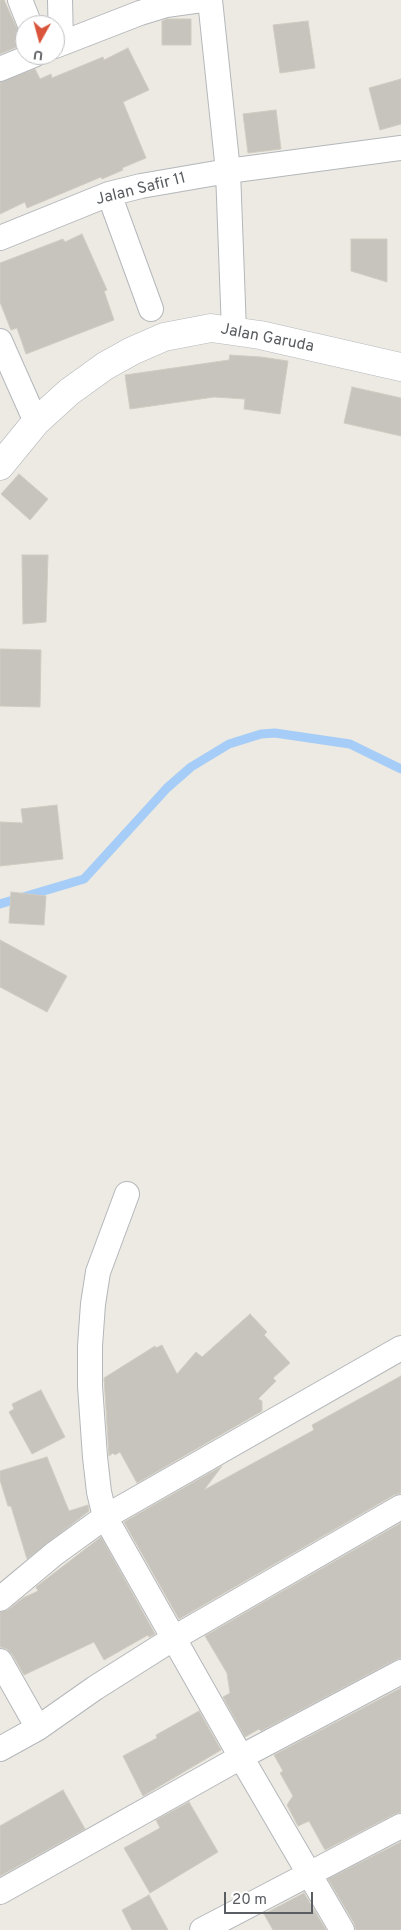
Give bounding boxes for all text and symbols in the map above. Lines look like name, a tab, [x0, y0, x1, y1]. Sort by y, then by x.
north arrow	[15, 15, 65, 65]
text: U	[32, 45, 44, 63]
street label: Jalan Safir 11	[94, 170, 188, 210]
street label: Jalan Garuda	[219, 321, 315, 357]
scale bar	[226, 1882, 315, 1914]
text: 20 m	[232, 1891, 267, 1910]

